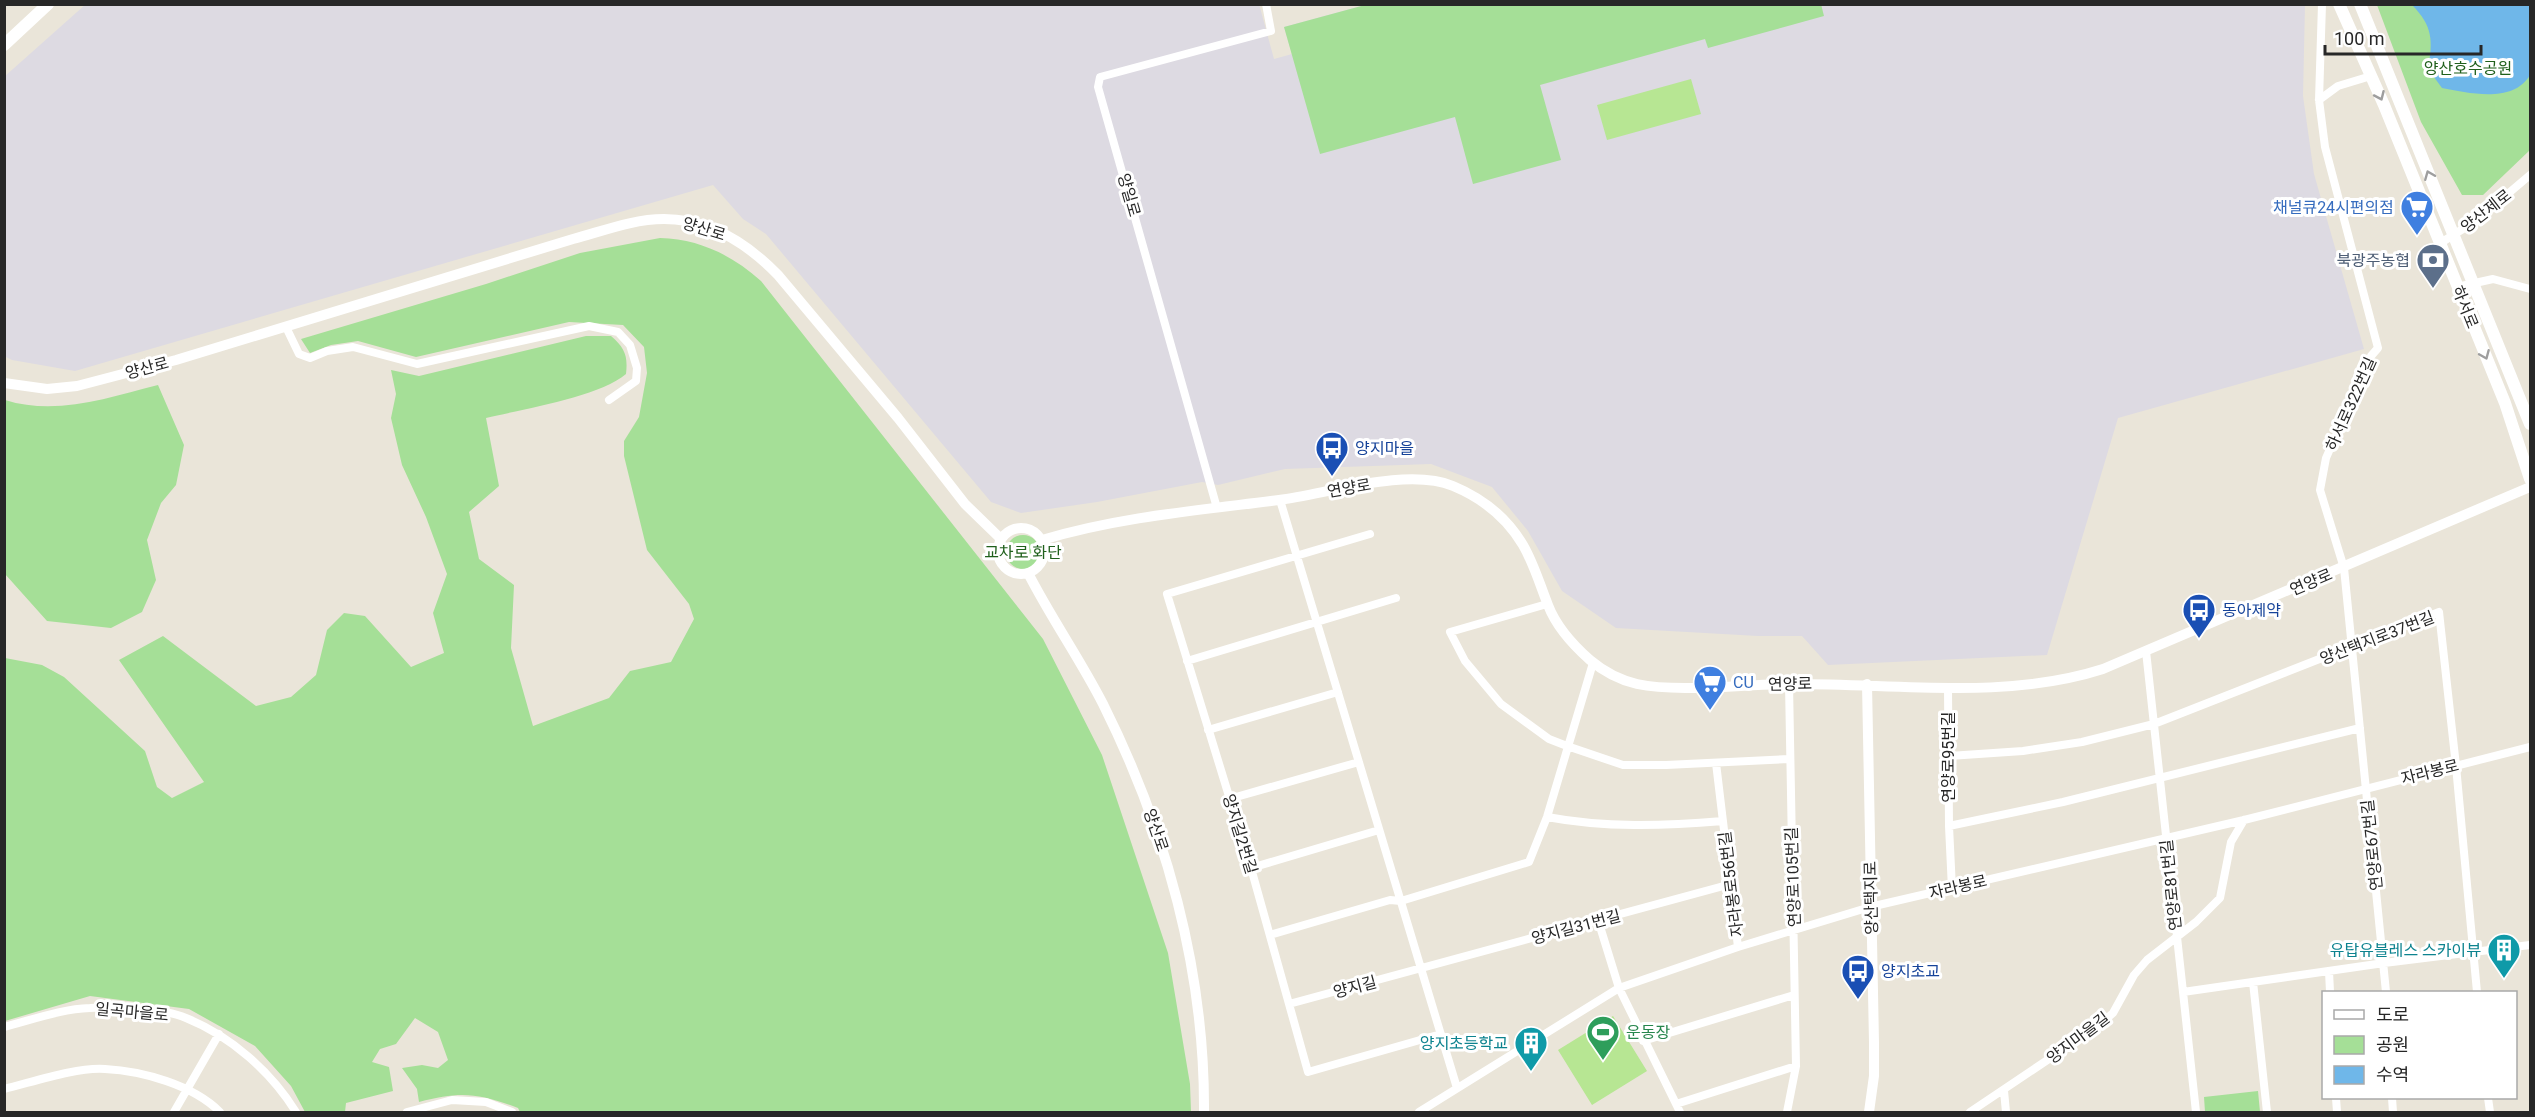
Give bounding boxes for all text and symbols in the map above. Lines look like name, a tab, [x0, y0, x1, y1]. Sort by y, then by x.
scale bar	[2325, 18, 2481, 56]
text: 100 m	[2334, 28, 2385, 49]
park label: 양산호수공원	[2424, 59, 2512, 78]
one-way arrow	[2372, 90, 2384, 101]
one-way arrow	[2424, 170, 2436, 181]
street label: 양일로	[1114, 171, 1144, 219]
street label: 양산제로	[2457, 185, 2515, 237]
supermarket icon: 채널큐24시편의점	[2399, 189, 2435, 236]
place label: 채널큐24시편의점	[2273, 198, 2394, 217]
street label: 양산로	[680, 213, 728, 245]
bank icon: 북광주농협	[2415, 242, 2451, 289]
place label: 북광주농협	[2336, 251, 2410, 270]
street label: 하서로	[2448, 283, 2482, 331]
one-way arrow	[2478, 348, 2490, 359]
street label: 양산로	[123, 353, 171, 383]
street label: 하서로322번길	[2322, 354, 2380, 454]
bus stop icon: 양지마을	[1314, 430, 1350, 477]
place label: 양지마을	[1355, 439, 1414, 458]
street label: 연양로	[1326, 475, 1373, 501]
park label: 교차로 화단	[984, 543, 1062, 562]
street label: 연양로	[2287, 565, 2335, 599]
bus stop icon: 동아제약	[2181, 592, 2217, 639]
place label: 동아제약	[2222, 601, 2281, 620]
street label: 양산택지로37번길	[2317, 607, 2437, 669]
supermarket icon: CU	[1692, 664, 1728, 711]
place label: CU	[1733, 673, 1754, 692]
street label: 연양로	[1768, 674, 1813, 694]
street label: 연양로95번길	[1939, 711, 1958, 803]
street label: 자라봉로	[2399, 756, 2461, 788]
street label: 양지길2번길	[1219, 792, 1261, 876]
street label: 연양로67번길	[2358, 798, 2386, 892]
street label: 양산로	[1140, 806, 1172, 854]
street label: 연양로105번길	[1782, 826, 1804, 928]
street label: 자라봉로56번길	[1715, 830, 1747, 938]
street label: 연양로81번길	[2157, 838, 2185, 932]
street label: 양산택지로	[1861, 861, 1881, 935]
street label: 자라봉로	[1927, 871, 1989, 903]
street label: 양지길31번길	[1529, 906, 1623, 948]
building icon: 유탑유블레스 스카이뷰	[2486, 932, 2522, 979]
place label: 유탑유블레스 스카이뷰	[2330, 941, 2481, 960]
bus stop icon: 양지초교	[1840, 953, 1876, 1000]
place label: 양지초교	[1881, 962, 1940, 981]
street label: 양지길	[1331, 972, 1379, 1002]
legend	[2322, 991, 2517, 1099]
street label: 일곡마을로	[95, 999, 170, 1025]
text: 도로	[2376, 1004, 2409, 1025]
street label: 양지마을길	[2043, 1008, 2113, 1068]
sports icon: 운동장	[1585, 1014, 1621, 1061]
place label: 운동장	[1626, 1023, 1670, 1042]
building icon: 양지초등학교	[1513, 1025, 1549, 1072]
place label: 양지초등학교	[1420, 1034, 1508, 1053]
text: 공원	[2376, 1034, 2409, 1055]
text: 수역	[2376, 1064, 2409, 1085]

